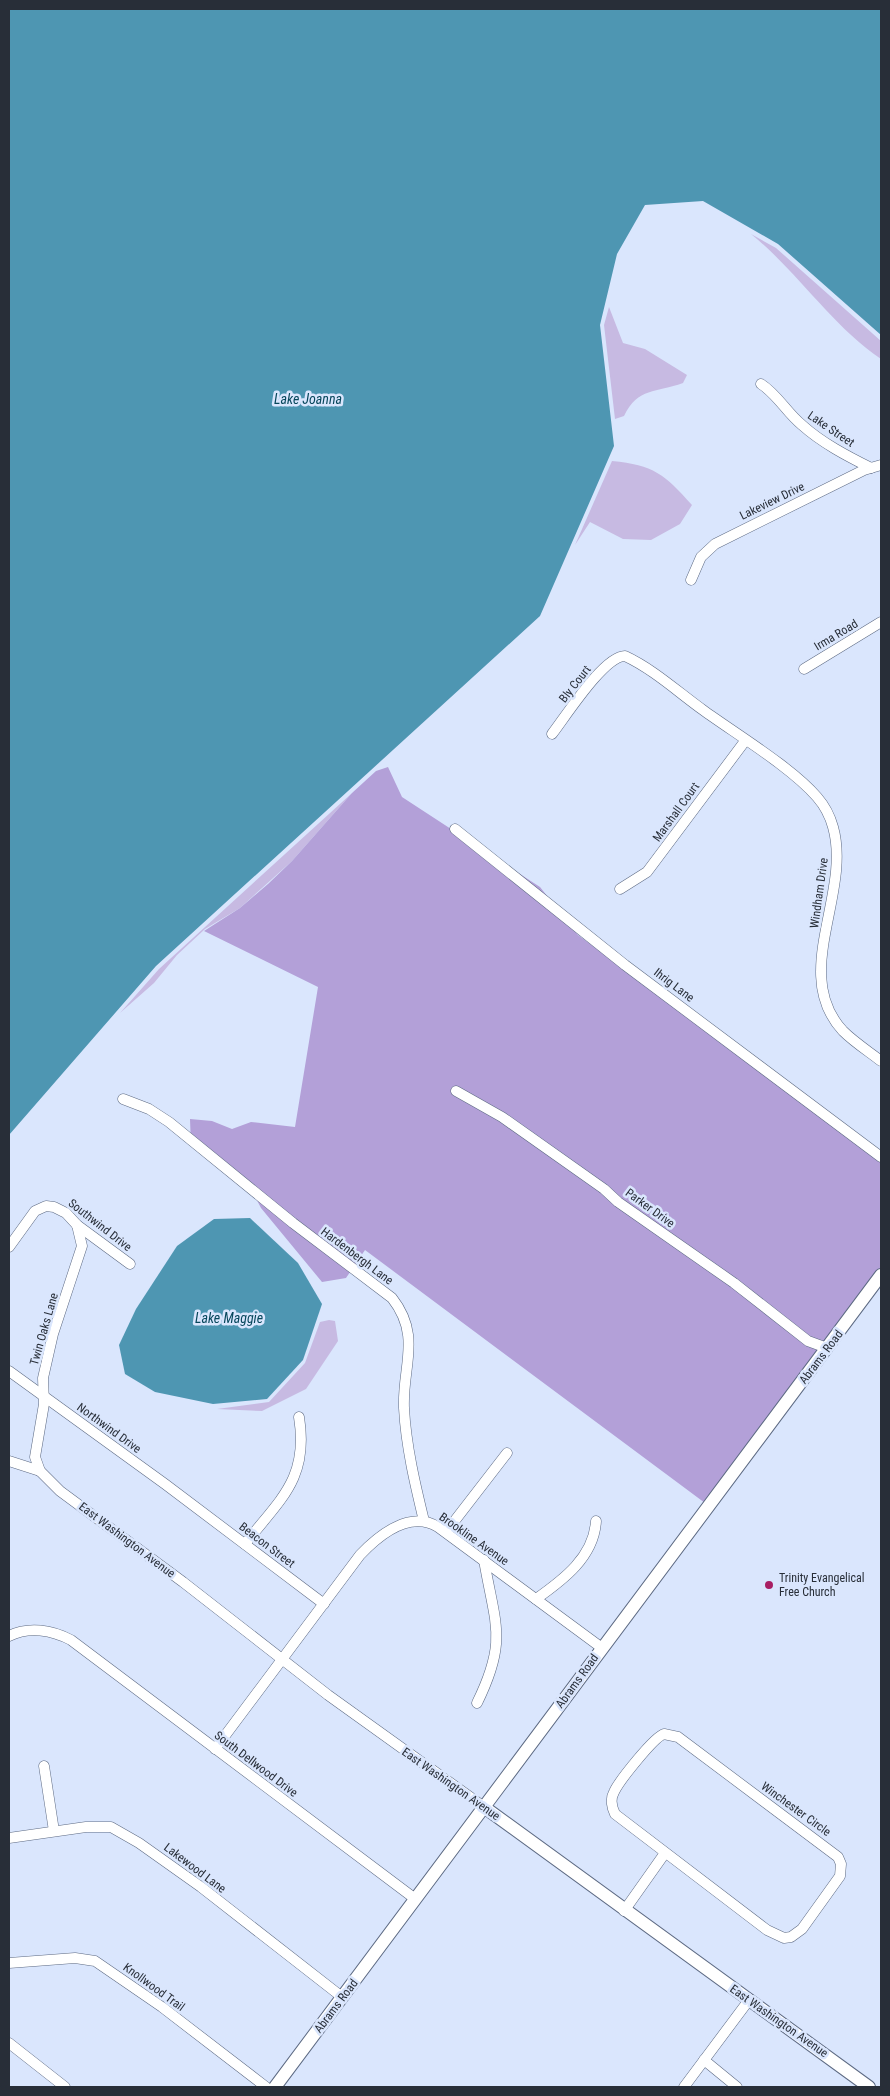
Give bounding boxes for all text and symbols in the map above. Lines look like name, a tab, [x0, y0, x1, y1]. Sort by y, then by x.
water label: Lake Joanna	[274, 391, 342, 407]
street label: Lake Street	[805, 408, 857, 450]
street label: Lakeview Drive	[737, 479, 807, 523]
street label: Irma Road	[812, 617, 860, 653]
street label: Bly Court	[556, 662, 594, 705]
street label: Marshall Court	[650, 779, 702, 844]
street label: Windham Drive	[807, 857, 831, 929]
street label: Ihrig Lane	[651, 965, 697, 1005]
street label: Parker Drive	[623, 1186, 678, 1231]
street label: Southwind Drive	[66, 1196, 135, 1254]
street label: Hardenbergh Lane	[318, 1224, 396, 1288]
street label: Twin Oaks Lane	[27, 1291, 61, 1367]
water label: Lake Maggie	[195, 1310, 263, 1326]
street label: Abrams Road	[796, 1327, 846, 1387]
street label: Northwind Drive	[74, 1400, 144, 1456]
street label: East Washington Avenue	[76, 1499, 178, 1581]
street label: Brookline Avenue	[436, 1510, 512, 1568]
street label: Beacon Street	[236, 1519, 298, 1571]
place label: Trinity Evangelical Free Church	[779, 1571, 865, 1599]
marker: Trinity Evangelical Free Church	[763, 1579, 775, 1591]
street label: Abrams Road	[553, 1651, 601, 1711]
street label: South Dellwood Drive	[212, 1728, 301, 1800]
street label: East Washington Avenue	[399, 1745, 503, 1823]
street label: Winchester Circle	[758, 1779, 834, 1839]
street label: Lakewood Lane	[161, 1840, 229, 1896]
street label: Knollwood Trail	[121, 1960, 187, 2014]
street label: Abrams Road	[311, 1976, 361, 2036]
street label: East Washington Avenue	[727, 1982, 831, 2060]

